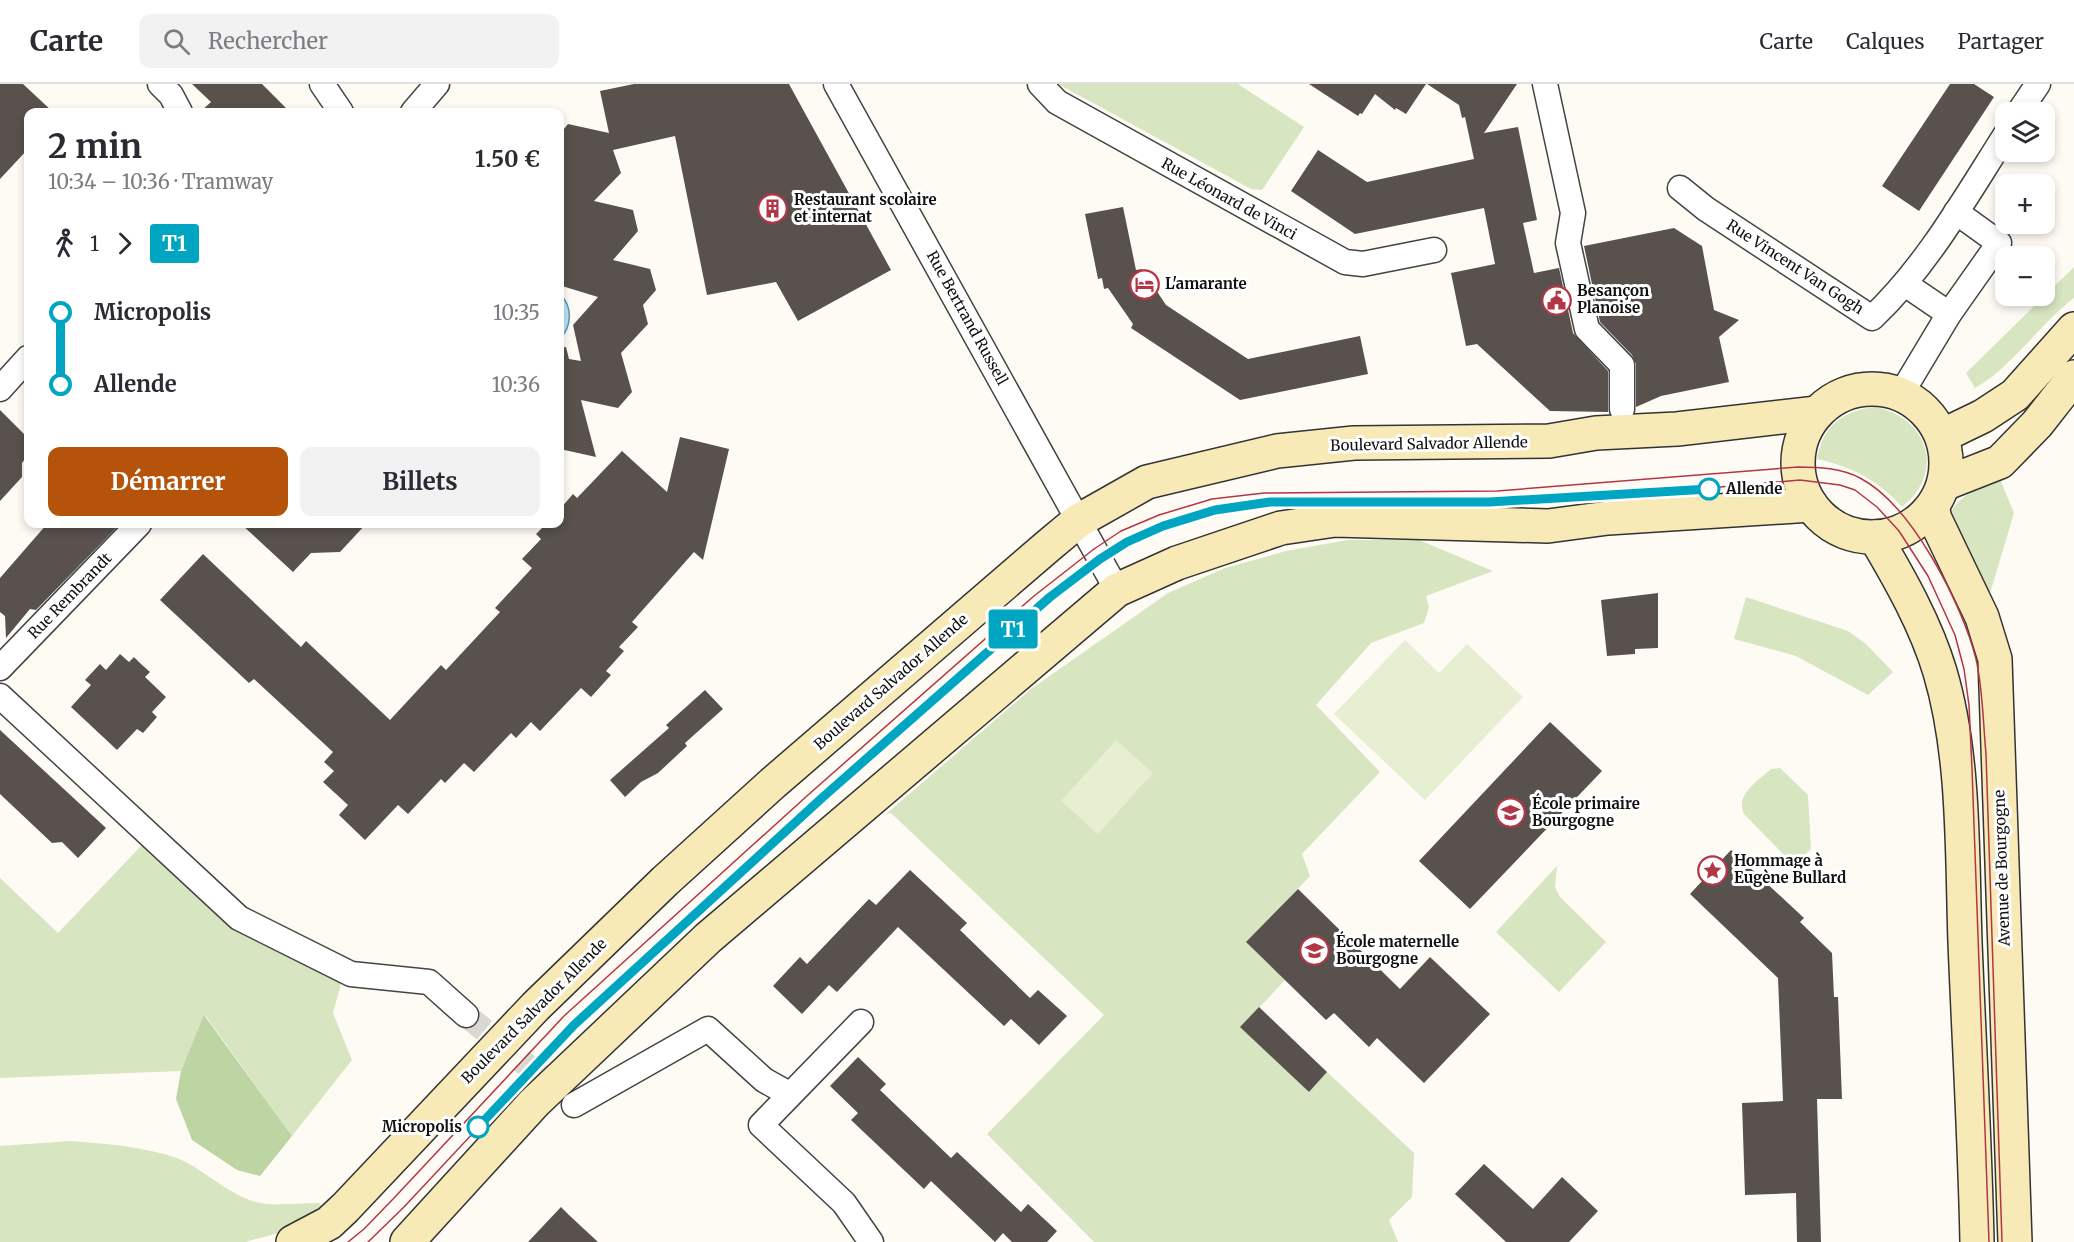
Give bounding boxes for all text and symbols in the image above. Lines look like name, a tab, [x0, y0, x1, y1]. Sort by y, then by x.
search box	[139, 14, 559, 68]
text: Carte	[30, 23, 103, 59]
icon: search	[160, 25, 193, 58]
text: Rechercher	[208, 27, 328, 55]
text: Carte	[1760, 28, 1813, 55]
text: Calques	[1846, 28, 1925, 55]
text: Partager	[1958, 28, 2044, 55]
map controls	[1995, 102, 2055, 306]
button: layers	[1995, 102, 2055, 162]
text: 2 min	[48, 126, 142, 167]
text: 1.50 €	[475, 145, 540, 173]
street label: Rue Léonard de Vinci	[1158, 153, 1300, 244]
text: 10:34 – 10:36 · Tramway	[48, 169, 273, 194]
button: +	[1995, 174, 2055, 234]
place label: Restaurant scolaire et internat	[794, 190, 937, 226]
building icon: Restaurant scolaire et internat	[757, 193, 789, 225]
street label: Rue Vincent Van Gogh	[1723, 215, 1867, 318]
icon: walk	[48, 227, 81, 260]
icon: forward	[108, 227, 141, 260]
text: T1	[162, 230, 187, 257]
text: 1	[90, 231, 99, 256]
button: −	[1995, 246, 2055, 306]
street label: Rue Bertrand Russell	[923, 247, 1012, 389]
hotel icon: L'amarante	[1128, 268, 1160, 300]
place label: L'amarante	[1165, 274, 1247, 293]
place label: Besançon Planoise	[1577, 281, 1649, 317]
public building icon: Besançon Planoise	[1540, 284, 1572, 316]
text: Micropolis	[94, 298, 211, 326]
text: 10:35	[493, 300, 540, 325]
text: Allende	[94, 370, 177, 398]
text: 10:36	[492, 372, 540, 397]
street label: Boulevard Salvador Allende	[1330, 432, 1528, 455]
button: Démarrer	[48, 447, 288, 516]
button: Billets	[300, 447, 540, 516]
marker: Allende	[1698, 478, 1720, 500]
place label: Allende	[1725, 479, 1782, 498]
street label: Rue Rembrandt	[24, 549, 116, 643]
street label: Boulevard Salvador Allende	[810, 609, 972, 754]
line badge: T1	[986, 610, 1040, 648]
text: T1	[1001, 616, 1025, 643]
street label: Avenue de Bourgogne	[1989, 789, 2014, 948]
place label: École primaire Bourgogne	[1532, 793, 1640, 830]
school or university icon: École primaire Bourgogne	[1495, 797, 1527, 829]
place label: Hommage à Eugène Bullard	[1734, 851, 1846, 887]
place icon: Hommage à Eugène Bullard	[1697, 854, 1729, 886]
place label: École maternelle Bourgogne	[1336, 931, 1459, 968]
street label: Boulevard Salvador Allende	[457, 934, 610, 1087]
school or university icon: École maternelle Bourgogne	[1299, 935, 1331, 967]
marker: Micropolis	[467, 1116, 489, 1138]
place label: Micropolis	[382, 1117, 462, 1136]

